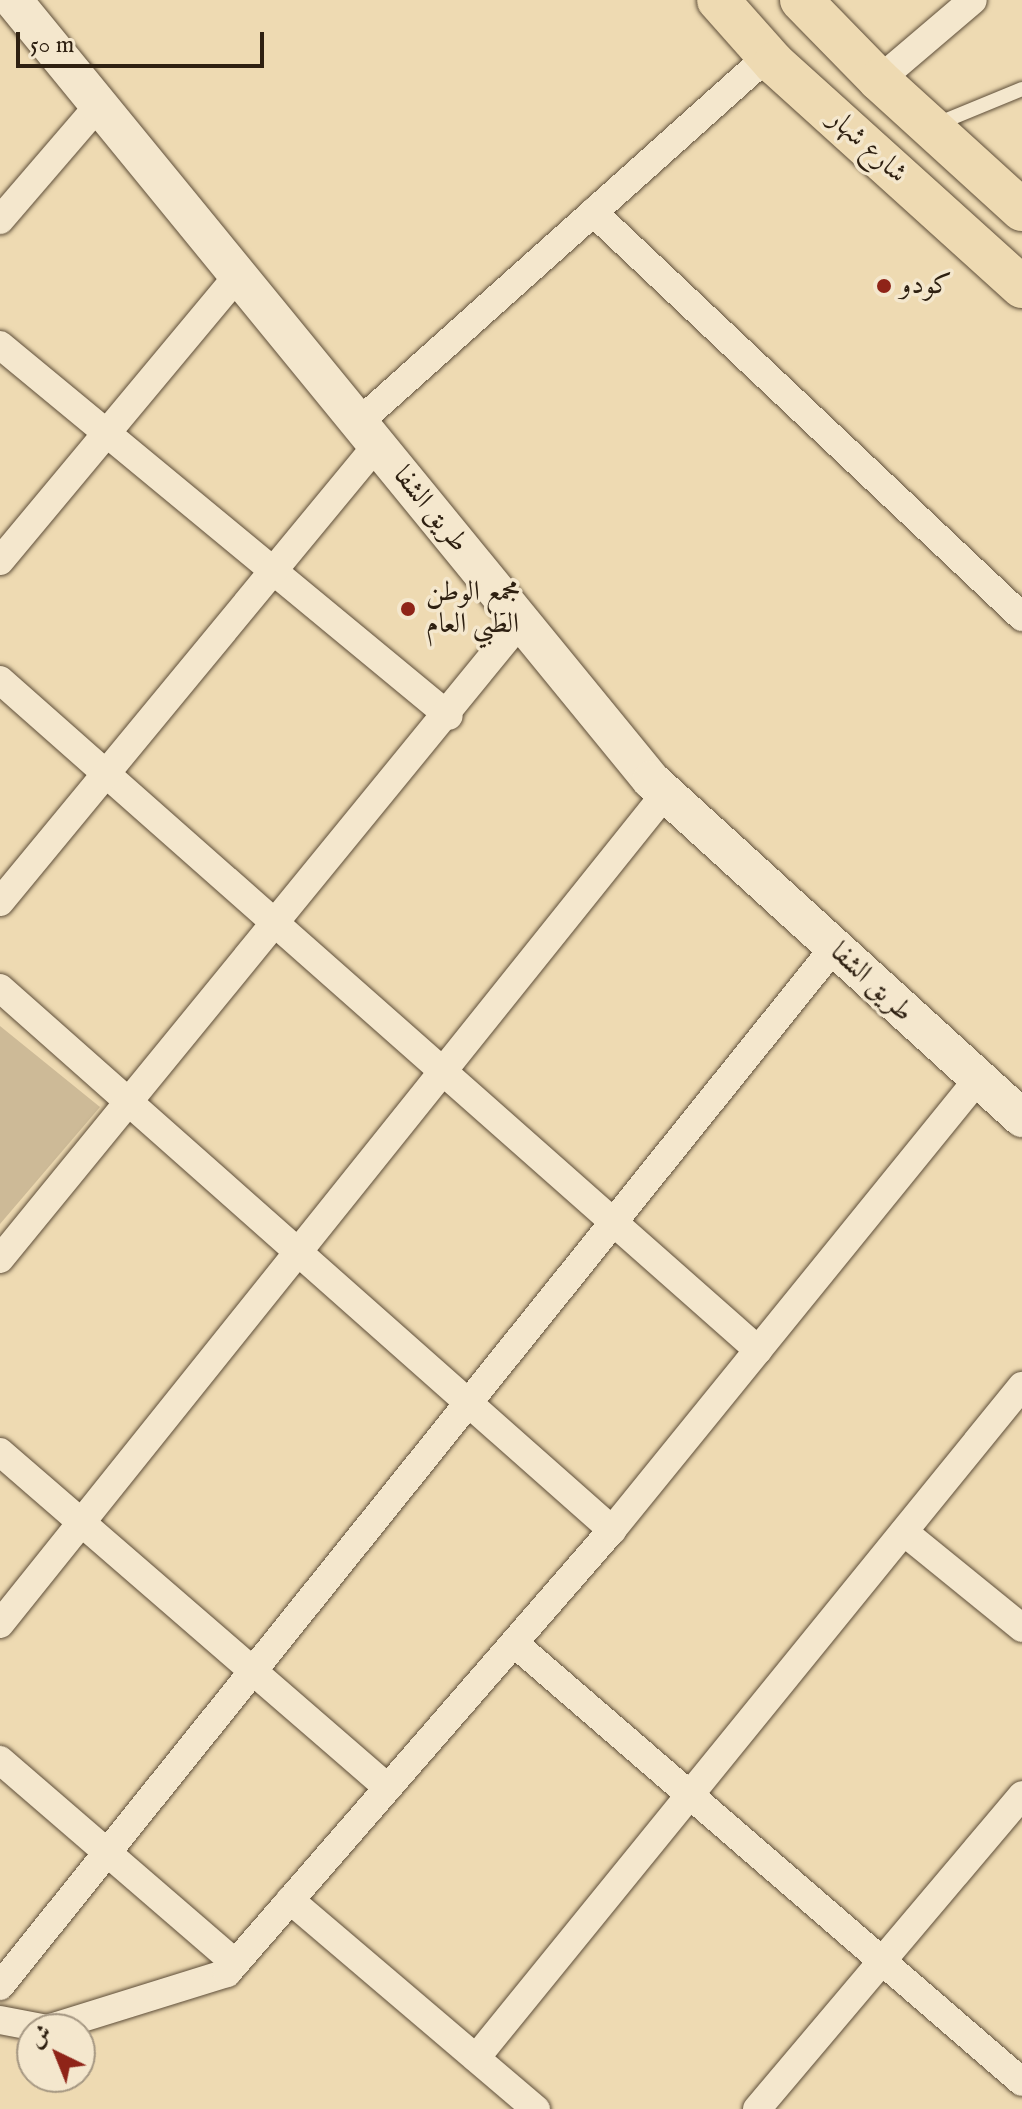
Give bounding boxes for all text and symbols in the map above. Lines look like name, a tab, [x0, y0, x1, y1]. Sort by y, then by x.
scale bar	[20, 16, 268, 66]
text: 50 m	[30, 30, 74, 61]
street label: شارع شهار	[821, 103, 913, 191]
place label: كودو	[900, 269, 952, 303]
marker: كودو	[875, 277, 893, 295]
street label: طريق الشفا	[385, 460, 475, 560]
place label: مجمع الوطن الطبي العام	[426, 576, 520, 642]
marker: مجمع الوطن الطبي العام	[397, 598, 419, 620]
street label: طريق الشفا	[823, 936, 919, 1030]
north arrow	[16, 2013, 96, 2093]
text: ش	[23, 2019, 59, 2055]

